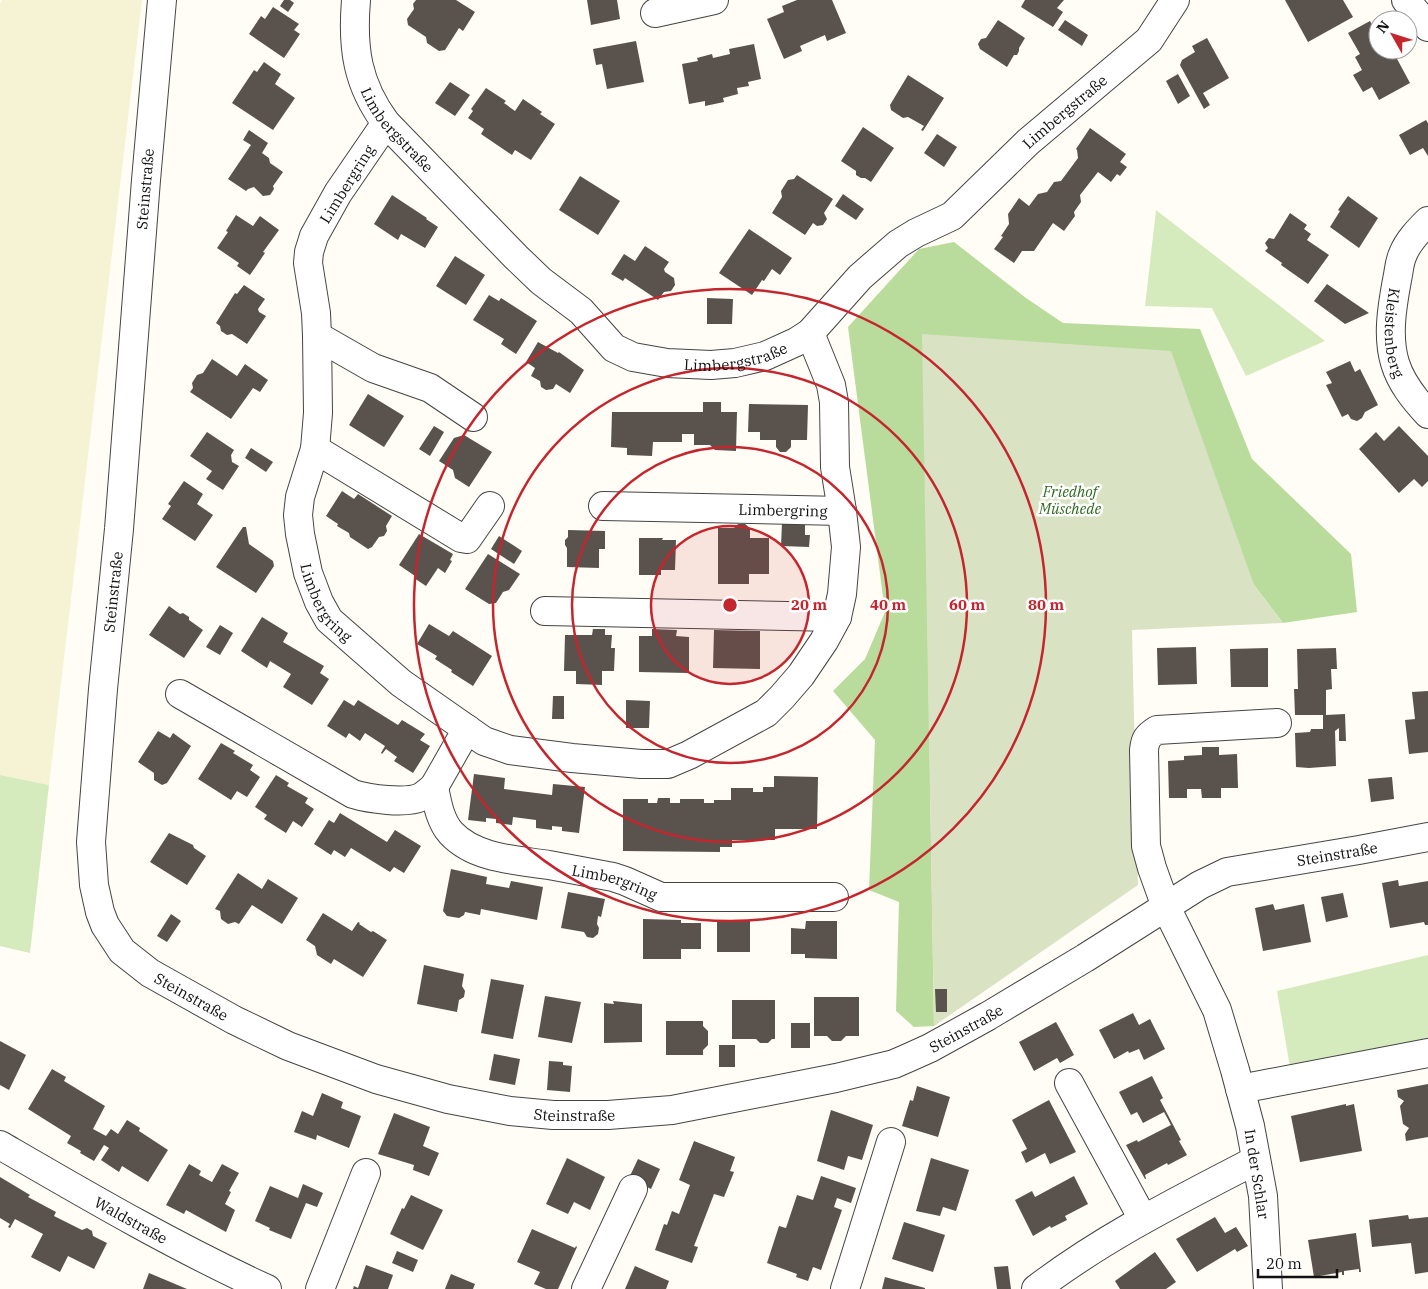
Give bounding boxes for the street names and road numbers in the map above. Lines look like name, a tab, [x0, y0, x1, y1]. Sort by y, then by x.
street label: Limbergstraße	[1018, 70, 1111, 152]
street label: Limbergstraße	[357, 84, 438, 176]
street label: Limbergring	[315, 141, 379, 227]
street label: Steinstraße	[132, 148, 158, 230]
street label: Kleistenberg	[1381, 287, 1409, 381]
street label: Limbergstraße	[684, 338, 790, 375]
street label: Limbergring	[738, 499, 828, 520]
street label: Steinstraße	[99, 550, 127, 634]
street label: Limbergring	[297, 562, 356, 646]
street label: Steinstraße	[1295, 837, 1379, 870]
street label: Limbergring	[570, 860, 661, 904]
street label: Steinstraße	[151, 968, 232, 1024]
street label: Steinstraße	[926, 1000, 1006, 1056]
street label: Steinstraße	[533, 1104, 616, 1125]
street label: In der Schlar	[1241, 1128, 1274, 1221]
street label: Waldstraße	[91, 1192, 171, 1247]

